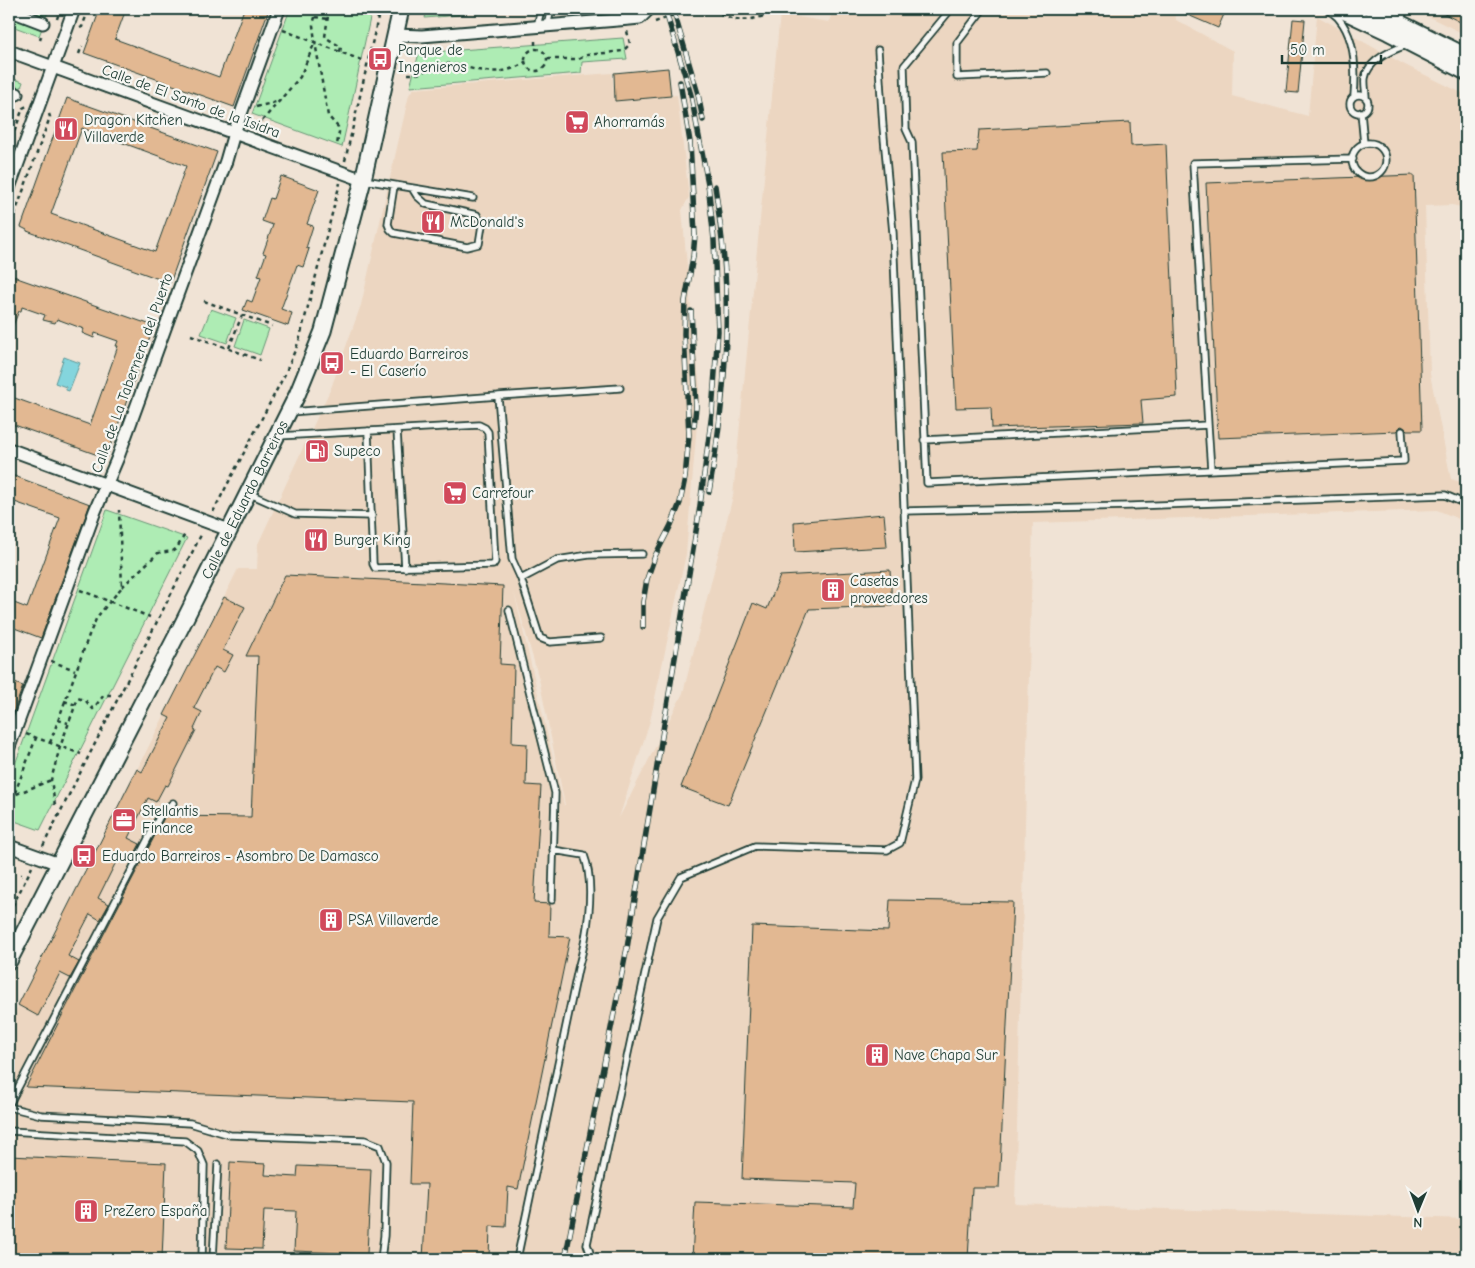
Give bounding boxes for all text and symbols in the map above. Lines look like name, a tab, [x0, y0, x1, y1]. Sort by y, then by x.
scale bar	[1282, 32, 1381, 64]
place label: Parque de Ingenieros	[398, 41, 467, 76]
text: 50 m	[1290, 41, 1325, 59]
bus stop icon: Parque de Ingenieros	[367, 46, 393, 72]
street label: Calle de El Santo de la Isidra	[99, 60, 283, 142]
supermarket icon: Ahorramás	[564, 109, 590, 135]
place label: Dragon Kitchen Villaverde	[84, 111, 183, 146]
place label: Ahorramás	[594, 113, 664, 131]
restaurant icon: Dragon Kitchen Villaverde	[53, 116, 79, 142]
restaurant icon: McDonald's	[420, 209, 446, 235]
place label: McDonald's	[450, 213, 524, 231]
street label: Calle de La Tabernera del Puerto	[87, 270, 177, 475]
place label: Eduardo Barreiros - El Caserío	[350, 345, 468, 380]
bus stop icon: Eduardo Barreiros - El Caserío	[319, 350, 345, 376]
street label: Calle de Eduardo Barreiros	[197, 417, 292, 582]
fuel station icon: Supeco	[304, 438, 330, 464]
place label: Supeco	[334, 442, 381, 460]
supermarket icon: Carrefour	[442, 480, 468, 506]
place label: Carrefour	[472, 484, 534, 502]
restaurant icon: Burger King	[303, 527, 329, 553]
place label: Burger King	[334, 531, 411, 549]
place label: Casetas proveedores	[850, 572, 928, 607]
building icon: Casetas proveedores	[820, 577, 846, 603]
place label: Stellantis Finance	[142, 802, 198, 837]
office icon: Stellantis Finance	[111, 807, 137, 833]
bus stop icon: Eduardo Barreiros - Asombro De Damasco	[71, 843, 97, 869]
place label: Eduardo Barreiros - Asombro De Damasco	[102, 847, 379, 865]
building icon: PSA Villaverde	[318, 907, 344, 933]
place label: PSA Villaverde	[348, 911, 439, 929]
building icon: Nave Chapa Sur	[864, 1042, 890, 1068]
place label: Nave Chapa Sur	[894, 1046, 998, 1064]
north arrow	[1392, 1186, 1442, 1236]
building icon: PreZero España	[73, 1198, 99, 1224]
place label: PreZero España	[104, 1202, 208, 1220]
text: N	[1413, 1214, 1422, 1231]

